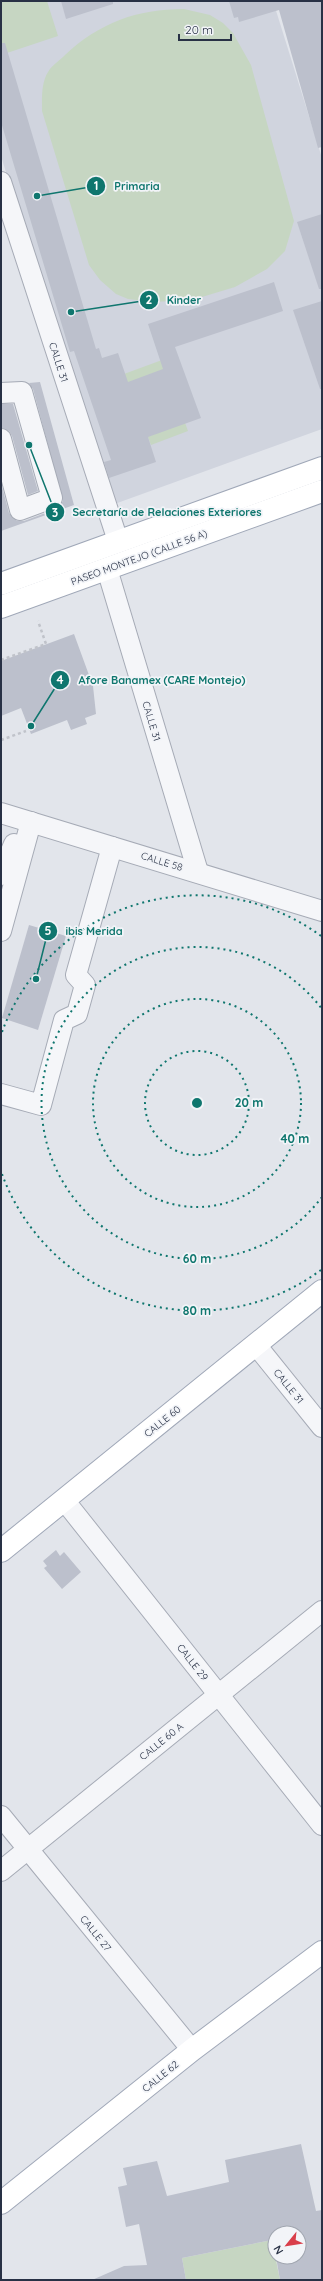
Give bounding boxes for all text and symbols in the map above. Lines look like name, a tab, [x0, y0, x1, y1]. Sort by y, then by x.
scale bar	[179, 16, 231, 42]
text: 20 m	[185, 22, 213, 37]
callout: Primaria	[86, 174, 168, 197]
text: 1	[94, 178, 98, 193]
text: Primaria	[114, 179, 160, 193]
callout: Kinder	[139, 288, 209, 311]
text: 2	[146, 292, 153, 307]
text: Kinder	[167, 293, 201, 307]
street label: CALLE 31	[46, 341, 71, 384]
callout: Secretaría de Relaciones Exteriores	[45, 501, 270, 524]
text: 3	[52, 505, 58, 520]
text: Secretaría de Relaciones Exteriores	[72, 505, 262, 519]
street label: PASEO MONTEJO (CALLE 56 A)	[69, 527, 209, 588]
callout: Afore Banamex (CARE Montejo)	[50, 668, 253, 691]
text: 4	[56, 672, 64, 687]
text: Afore Banamex (CARE Montejo)	[78, 673, 246, 687]
street label: CALLE 31	[139, 700, 164, 743]
street label: CALLE 58	[139, 849, 184, 874]
callout: ibis Merida	[38, 920, 131, 943]
text: 5	[45, 923, 52, 938]
text: ibis Merida	[65, 924, 123, 938]
text: 20 m	[235, 1095, 263, 1110]
centre of rings	[190, 1096, 204, 1110]
text: 40 m	[281, 1131, 309, 1146]
text: 60 m	[183, 1251, 211, 1266]
text: 80 m	[183, 1303, 211, 1318]
street label: CALLE 31	[271, 1366, 307, 1406]
street label: CALLE 60	[141, 1403, 183, 1440]
street label: CALLE 29	[174, 1641, 211, 1684]
street label: CALLE 60 A	[137, 1719, 186, 1763]
street label: CALLE 27	[77, 1913, 114, 1954]
street label: CALLE 62	[140, 2058, 181, 2095]
north arrow	[267, 2225, 307, 2265]
text: N	[270, 2243, 286, 2257]

